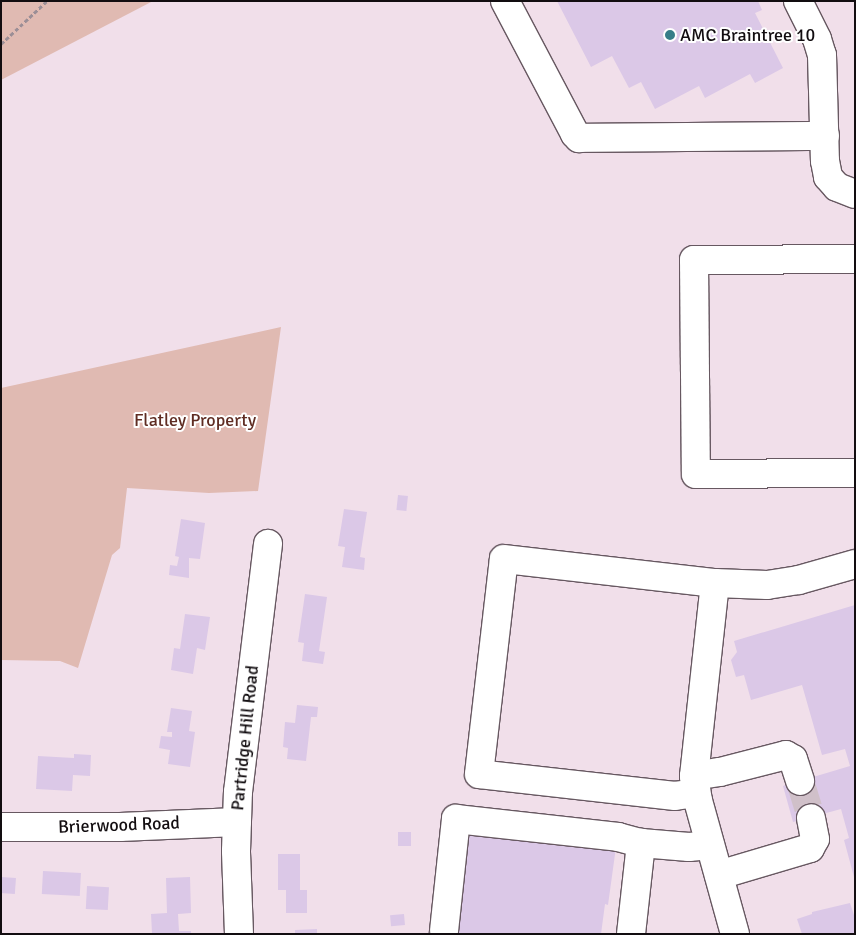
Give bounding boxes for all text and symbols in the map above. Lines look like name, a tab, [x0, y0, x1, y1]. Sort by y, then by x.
place label: AMC Braintree 10	[680, 24, 815, 46]
marker: AMC Braintree 10	[664, 29, 676, 41]
park label: Flatley Property	[134, 409, 256, 431]
street label: Partridge Hill Road	[227, 664, 263, 812]
street label: Brierwood Road	[58, 812, 180, 838]

